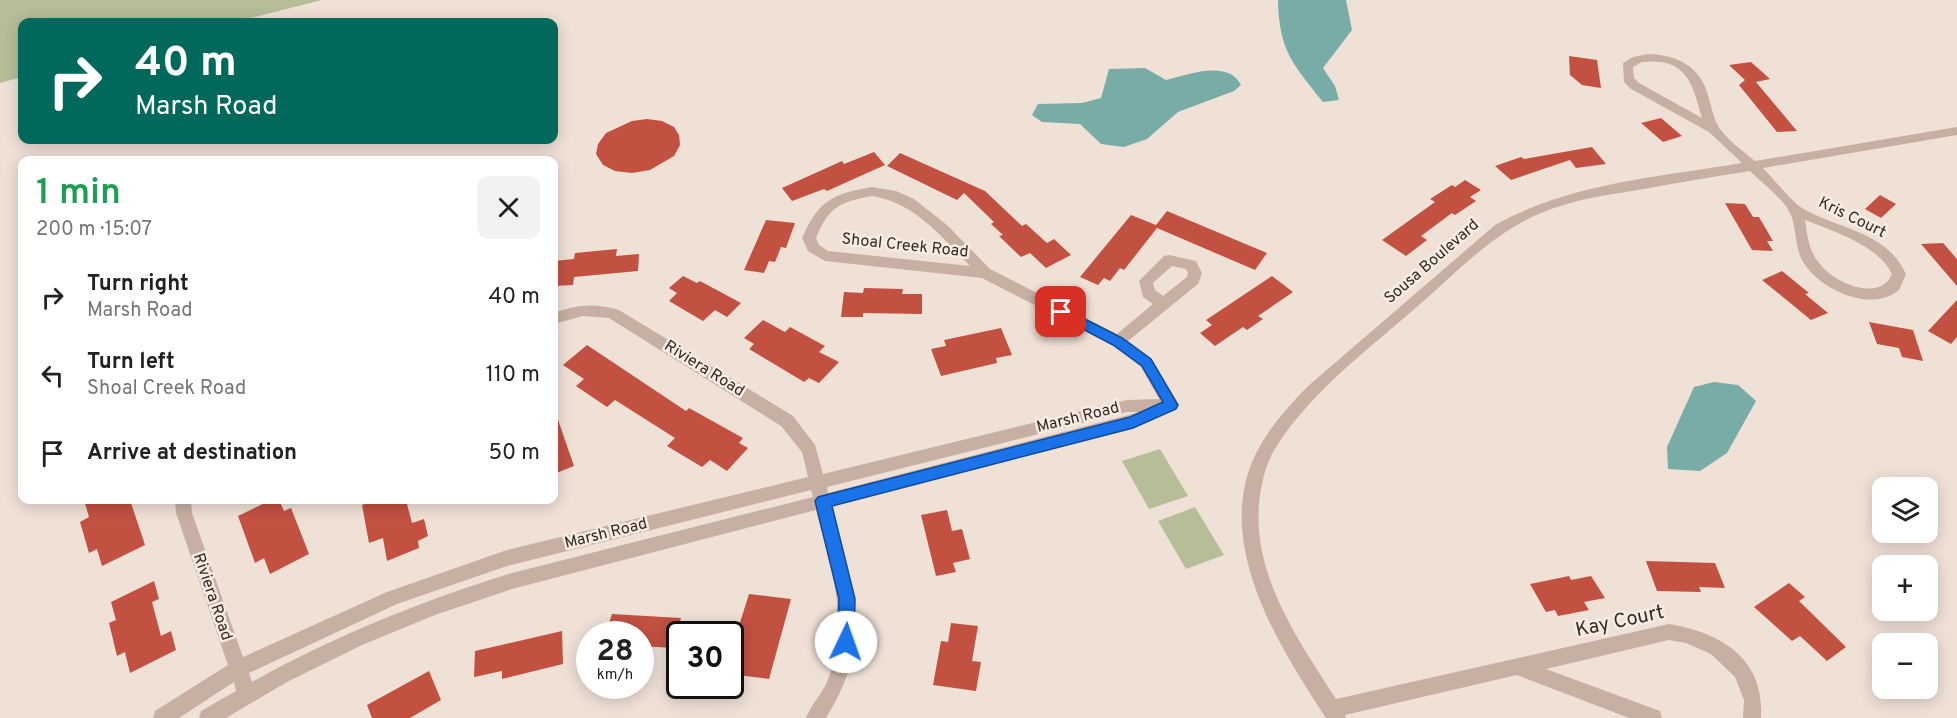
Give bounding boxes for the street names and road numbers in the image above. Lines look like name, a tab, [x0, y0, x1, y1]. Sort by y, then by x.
street label: Kris Court	[1815, 193, 1889, 243]
street label: Sousa Boulevard	[1380, 215, 1484, 309]
street label: Shoal Creek Road	[841, 229, 969, 263]
street label: Riviera Road	[660, 336, 748, 402]
street label: Marsh Road	[1035, 398, 1121, 438]
street label: Marsh Road	[563, 514, 649, 554]
street label: Riviera Road	[188, 551, 236, 643]
street label: Kay Court	[1573, 600, 1667, 644]

